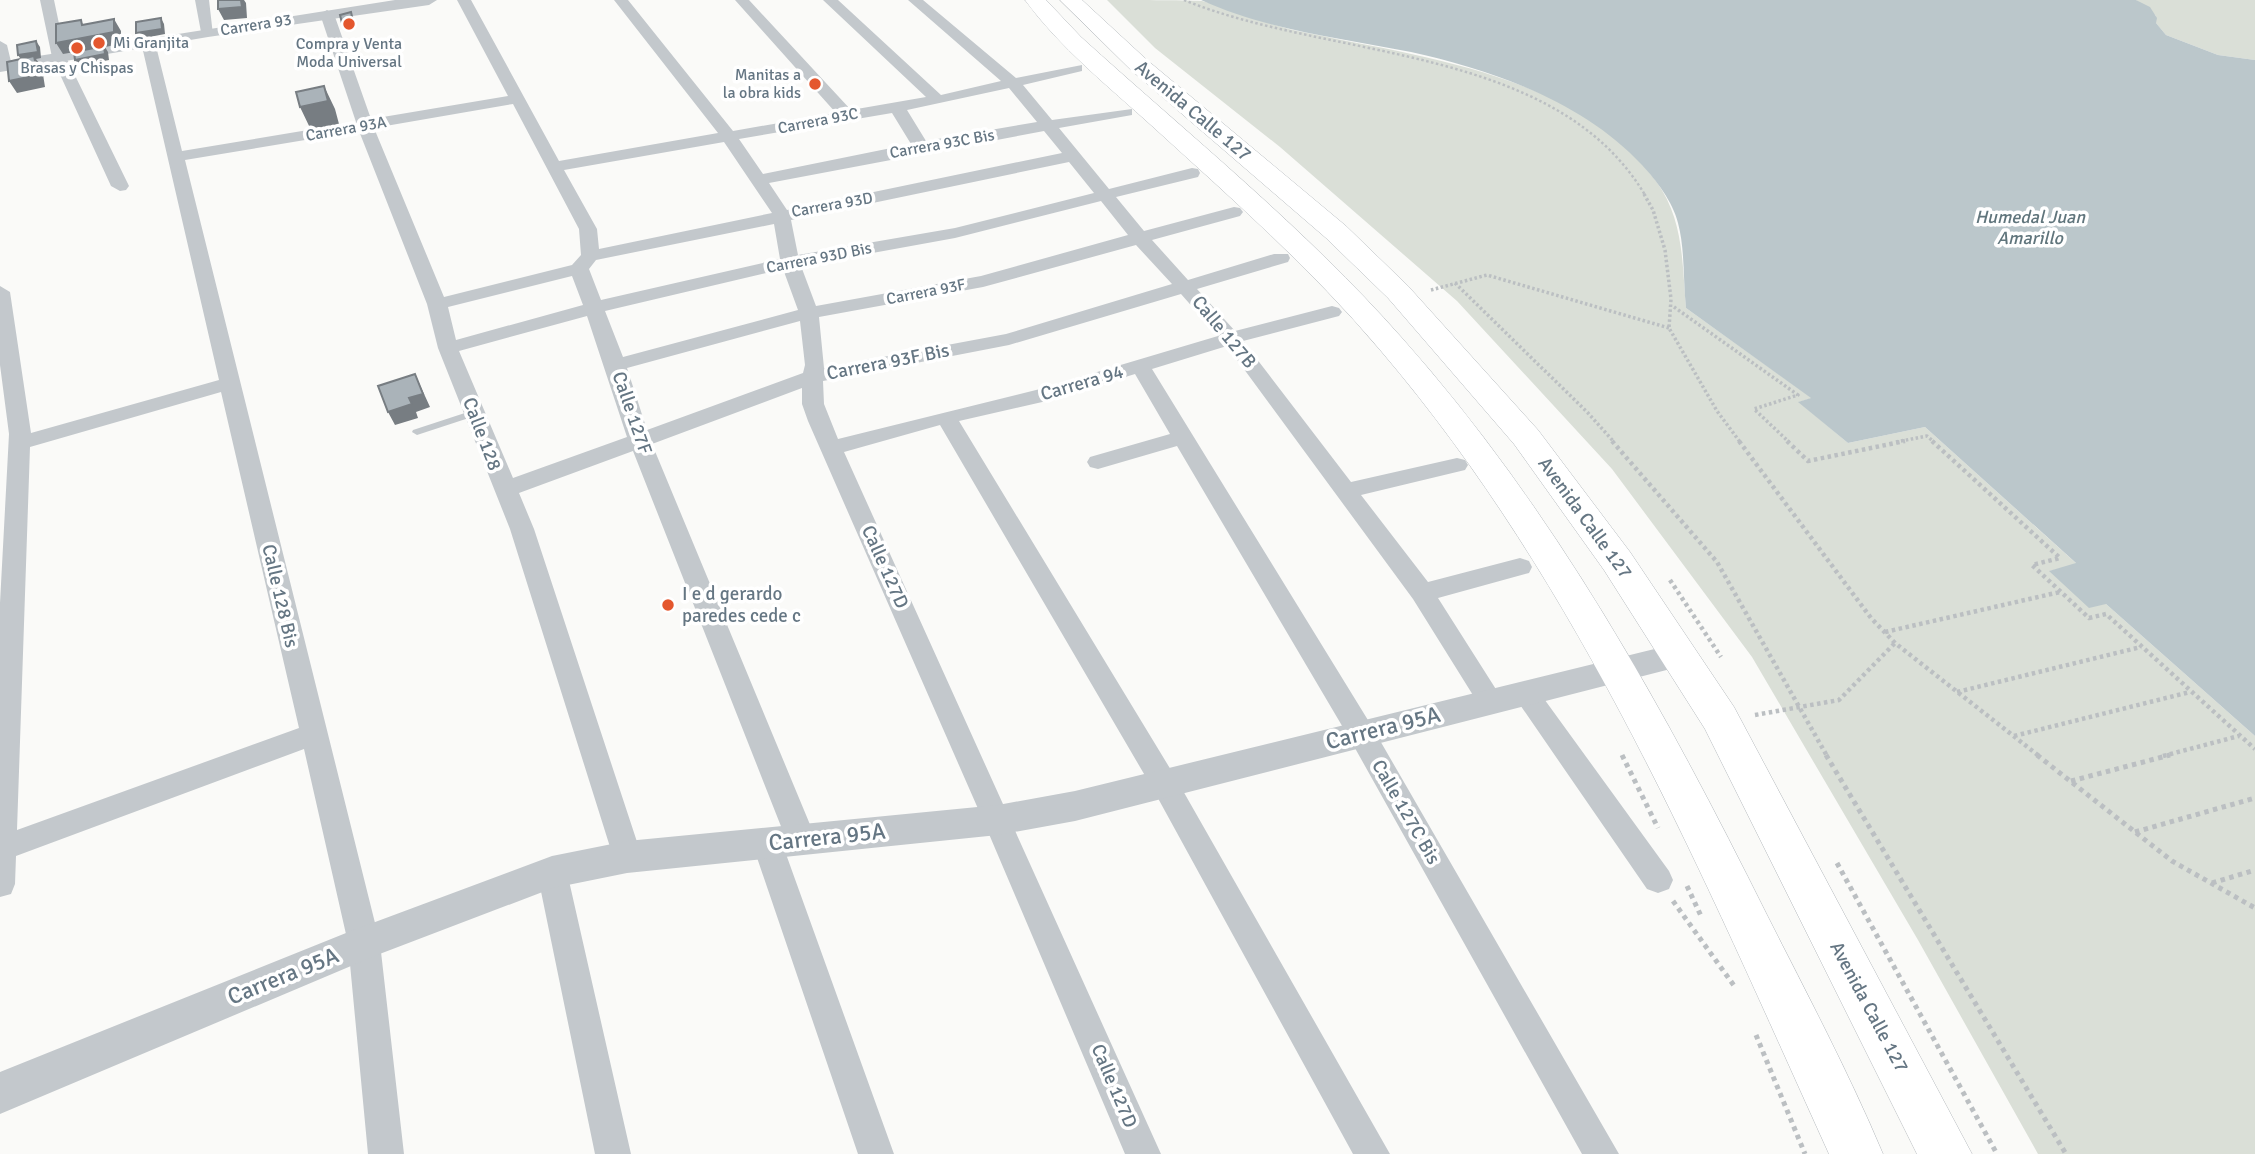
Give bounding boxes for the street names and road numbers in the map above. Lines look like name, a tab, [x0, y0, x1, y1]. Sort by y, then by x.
street label: Carrera 93	[219, 10, 293, 40]
street label: Avenida Calle 127	[1130, 55, 1256, 167]
street label: Carrera 93C	[776, 103, 860, 139]
street label: Carrera 93A	[304, 112, 388, 146]
street label: Carrera 93C Bis	[888, 125, 996, 163]
street label: Carrera 93D	[790, 188, 874, 222]
street label: Carrera 93D Bis	[765, 238, 873, 278]
street label: Carrera 93F	[885, 275, 967, 309]
street label: Calle 127B	[1187, 291, 1261, 373]
street label: Carrera 93F Bis	[825, 338, 951, 386]
street label: Carrera 94	[1038, 360, 1126, 406]
street label: Calle 127F	[607, 368, 657, 458]
street label: Calle 128	[457, 394, 507, 474]
street label: Avenida Calle 127	[1533, 452, 1637, 584]
street label: Calle 127D	[856, 522, 914, 612]
street label: Calle 128 Bis	[256, 542, 304, 650]
street label: Carrera 95A	[1323, 700, 1443, 756]
street label: Calle 127C Bis	[1366, 755, 1446, 869]
street label: Carrera 95A	[767, 816, 887, 858]
street label: Avenida Calle 127	[1824, 937, 1914, 1077]
street label: Carrera 95A	[223, 941, 343, 1011]
street label: Calle 127D	[1086, 1041, 1142, 1131]

